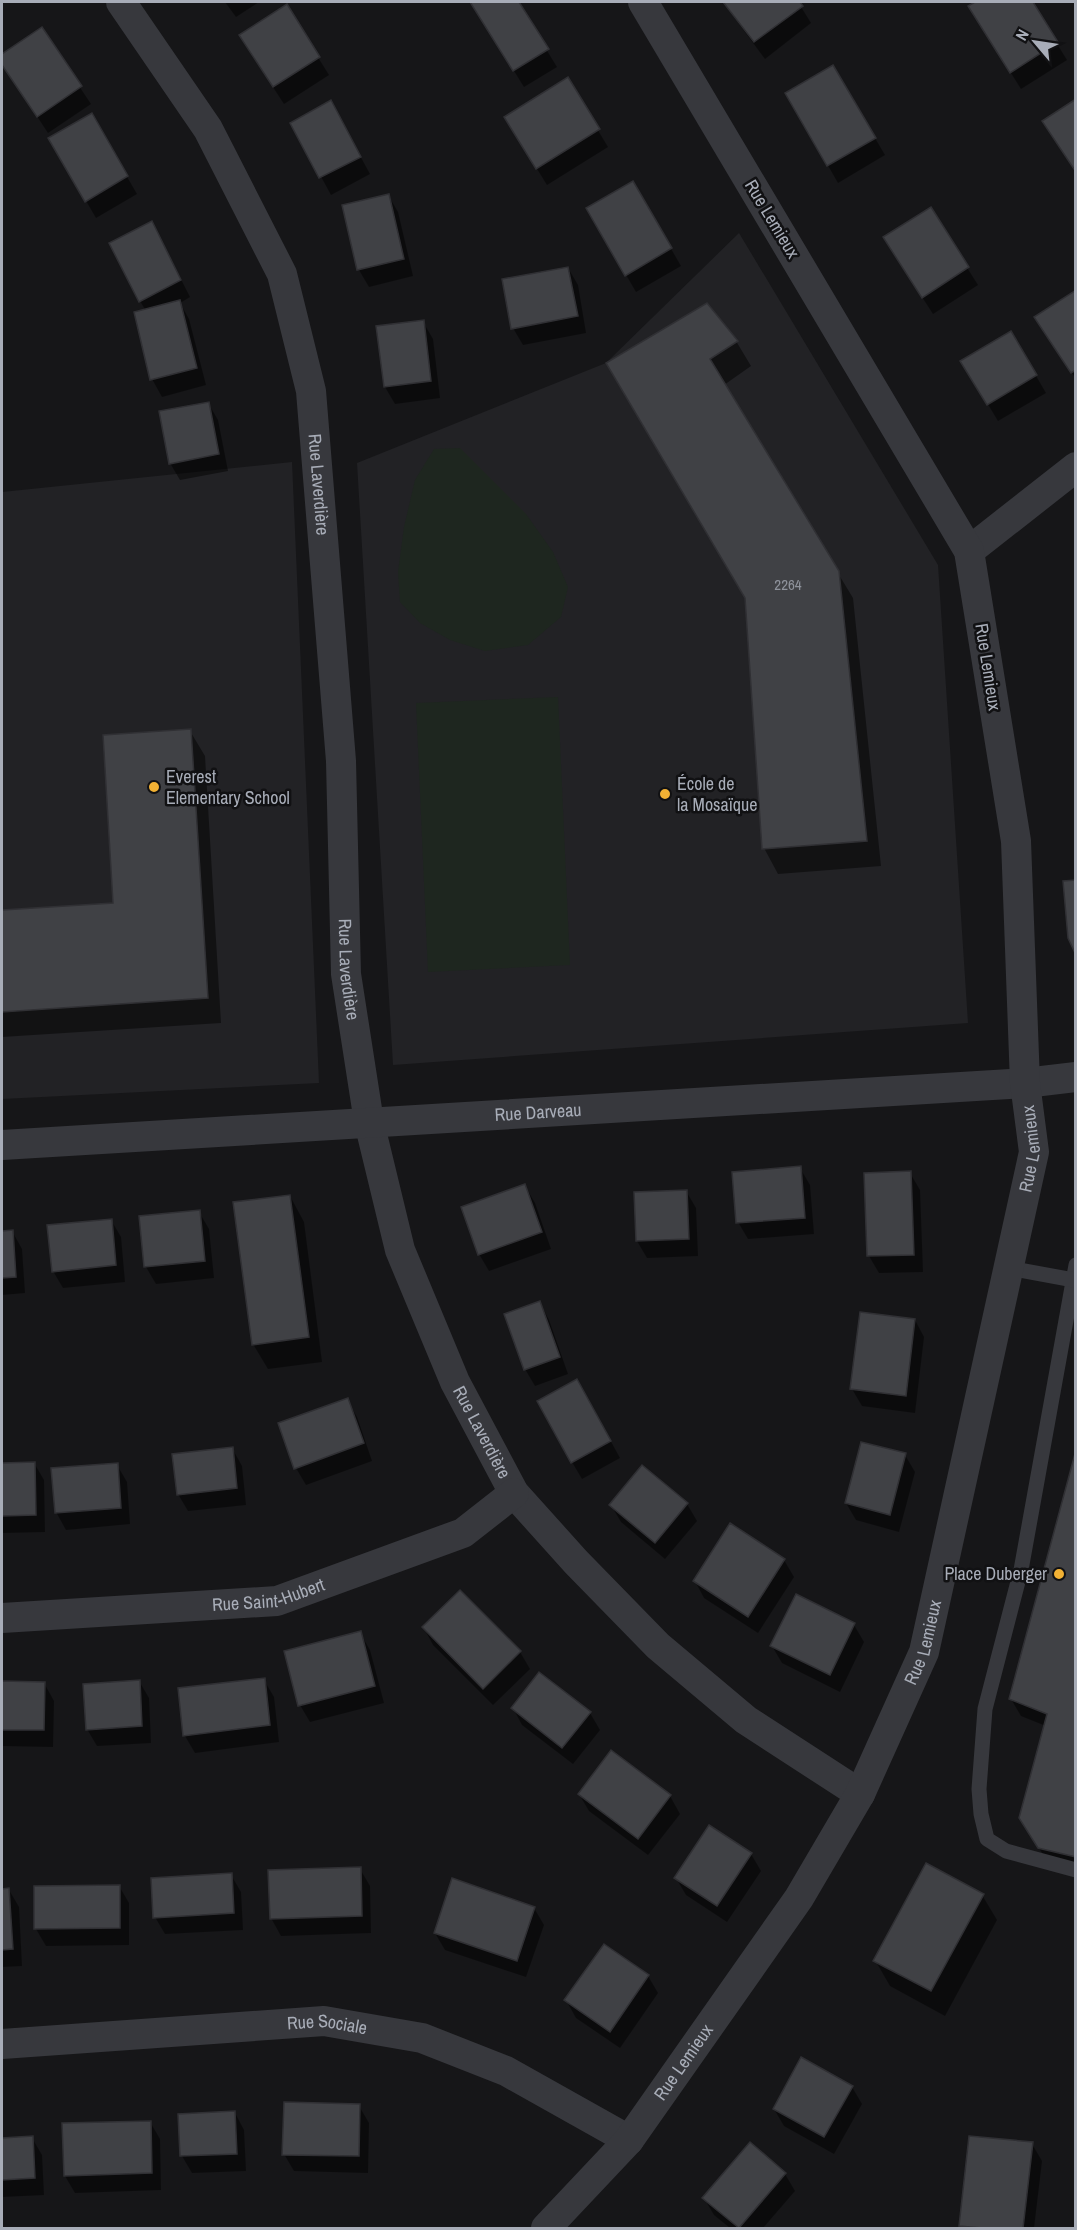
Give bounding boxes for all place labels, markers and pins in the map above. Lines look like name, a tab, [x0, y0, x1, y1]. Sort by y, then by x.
place label: Everest Elementary School	[166, 764, 290, 810]
place label: École de la Mosaïque	[677, 771, 757, 817]
marker: Everest Elementary School	[147, 780, 161, 794]
marker: École de la Mosaïque	[658, 787, 672, 801]
place label: Place Duberger	[944, 1561, 1047, 1586]
marker: Place Duberger	[1052, 1567, 1066, 1581]

